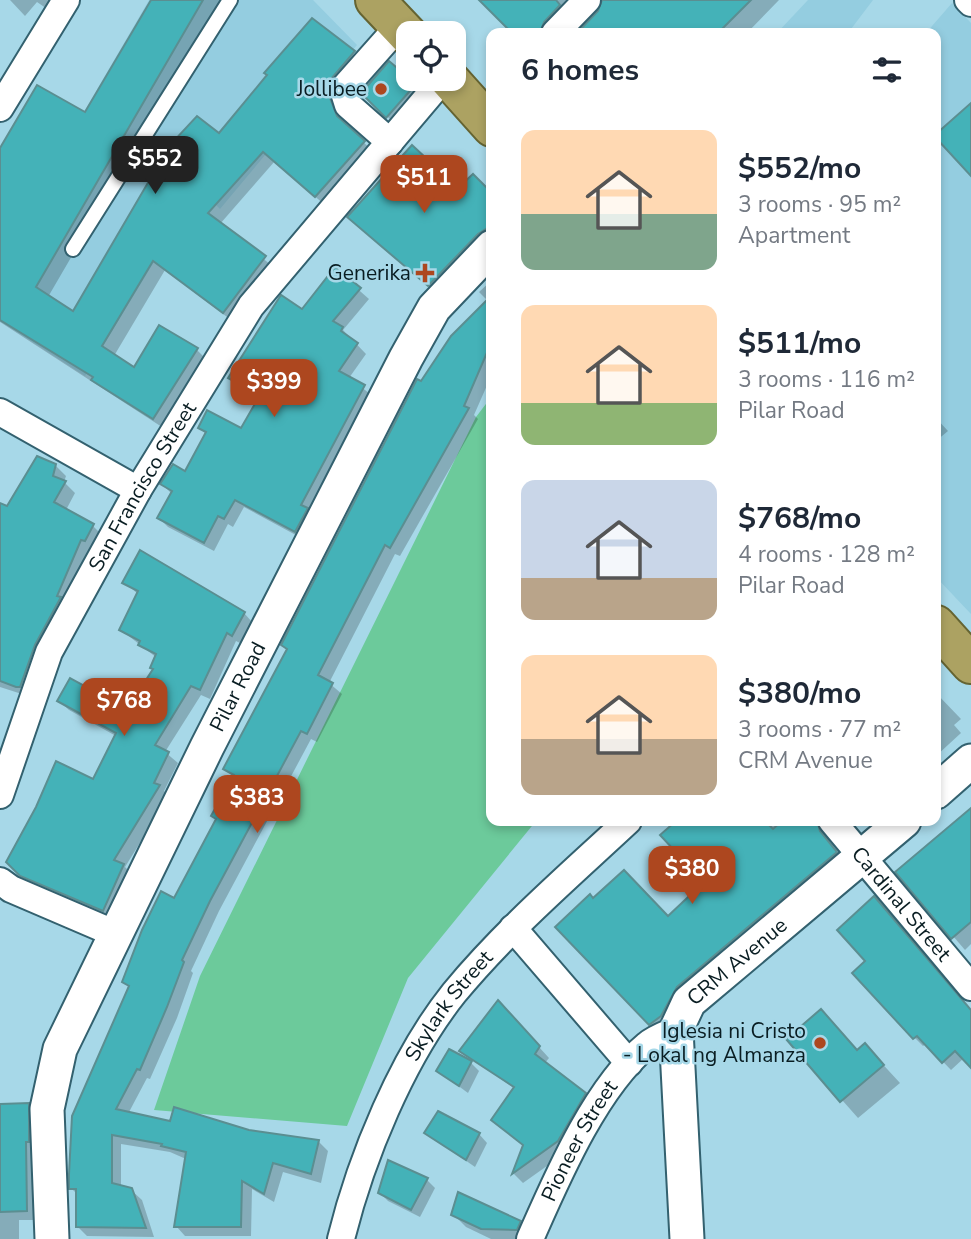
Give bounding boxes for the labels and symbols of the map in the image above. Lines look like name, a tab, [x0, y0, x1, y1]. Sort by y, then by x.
place label: Jollibee	[296, 75, 367, 103]
marker: Jollibee	[373, 81, 389, 97]
pin: $552	[114, 136, 196, 196]
pin: $511	[383, 156, 465, 215]
place label: Generika	[328, 259, 411, 287]
marker: Generika	[417, 265, 433, 281]
pin: $399	[233, 360, 315, 419]
street label: San Francisco Street	[82, 396, 203, 576]
street label: Pilar Road	[203, 637, 272, 737]
pin: $768	[83, 678, 165, 738]
pin: $383	[216, 776, 298, 835]
street label: Cardinal Street	[845, 841, 958, 968]
pin: $380	[651, 846, 733, 906]
street label: CRM Avenue	[681, 911, 793, 1012]
street label: Skylark Street	[398, 944, 499, 1066]
place label: Iglesia ni Cristo - Lokal ng Almanza	[623, 1017, 806, 1069]
marker: Iglesia ni Cristo - Lokal ng Almanza	[812, 1035, 828, 1051]
street label: Pioneer Street	[535, 1074, 624, 1206]

